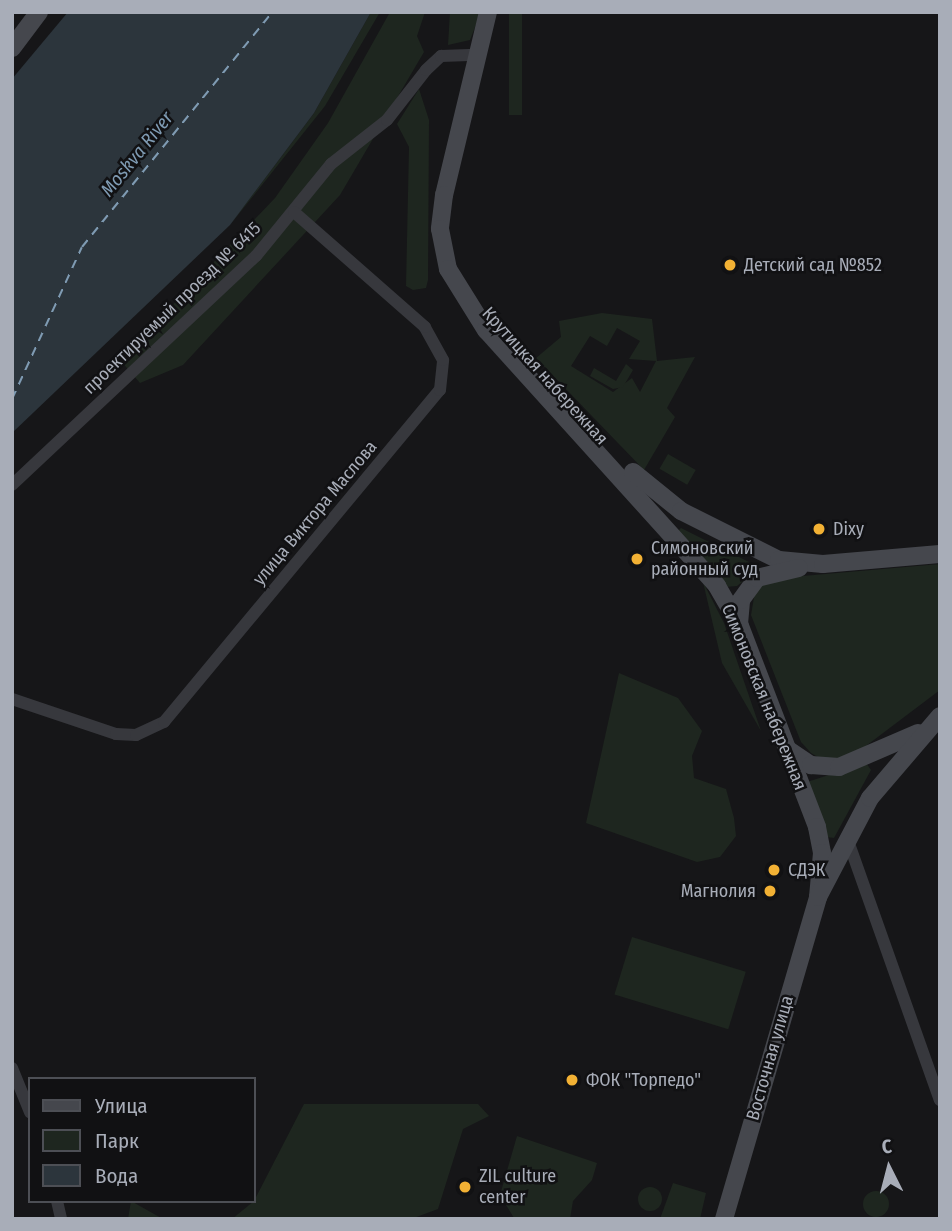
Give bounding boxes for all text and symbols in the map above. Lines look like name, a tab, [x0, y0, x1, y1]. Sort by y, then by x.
water label: Moskva River	[96, 107, 178, 201]
street label: проектируемый проезд № 6415	[79, 217, 265, 399]
place label: Детский сад №852	[744, 254, 882, 276]
marker: Детский сад №852	[722, 257, 738, 273]
street label: Крутицкая набережная	[478, 303, 612, 449]
street label: улица Виктора Маслова	[248, 436, 382, 590]
place label: Dixy	[833, 518, 864, 540]
marker: Dixy	[811, 521, 827, 537]
place label: Симоновский районный суд	[651, 538, 758, 580]
marker: Симоновский районный суд	[629, 551, 645, 567]
street label: Симоновская набережная	[717, 601, 811, 793]
place label: СДЭК	[788, 859, 825, 881]
marker: СДЭК	[766, 862, 782, 878]
place label: Магнолия	[681, 880, 756, 902]
marker: Магнолия	[762, 883, 778, 899]
street label: Восточная улица	[742, 993, 798, 1123]
place label: ФОК "Торпедо"	[586, 1069, 701, 1091]
marker: ФОК "Торпедо"	[564, 1072, 580, 1088]
legend	[28, 1077, 256, 1203]
text: Улица	[95, 1093, 148, 1119]
text: Парк	[95, 1128, 139, 1154]
north arrow	[854, 1133, 924, 1203]
text: С	[881, 1135, 893, 1159]
text: Вода	[95, 1163, 138, 1189]
place label: ZIL culture center	[479, 1166, 556, 1208]
marker: ZIL culture center	[457, 1179, 473, 1195]

